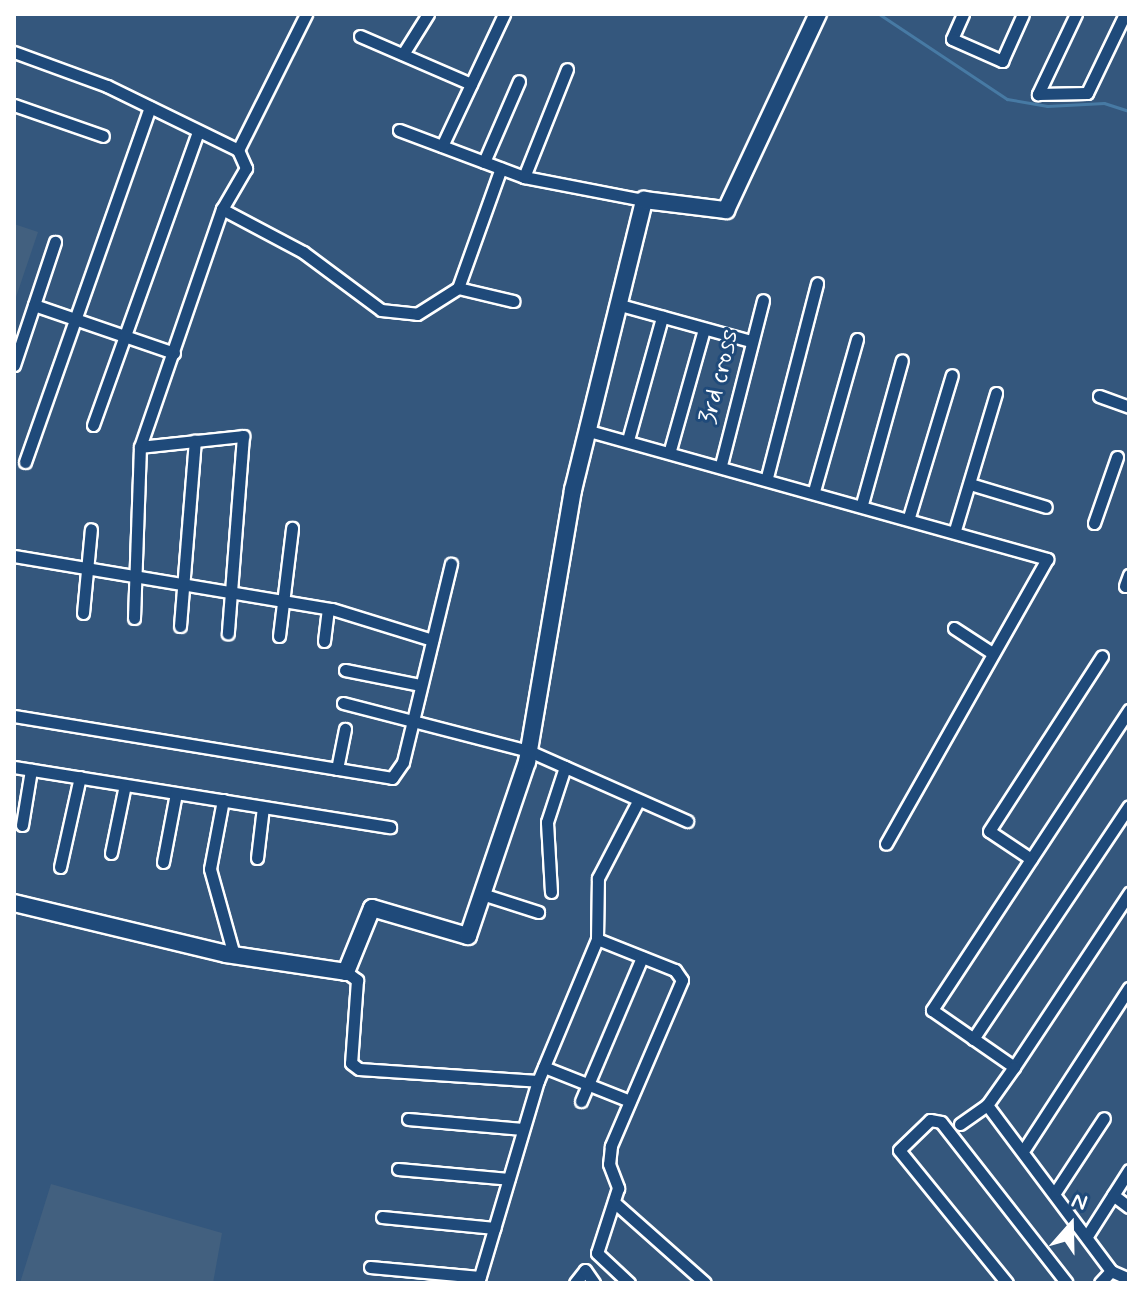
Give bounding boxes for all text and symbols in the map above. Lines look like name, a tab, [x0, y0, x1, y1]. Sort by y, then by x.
street label: 3rd cross	[693, 326, 747, 428]
north arrow	[1031, 1185, 1111, 1265]
text: N	[1068, 1187, 1091, 1218]

